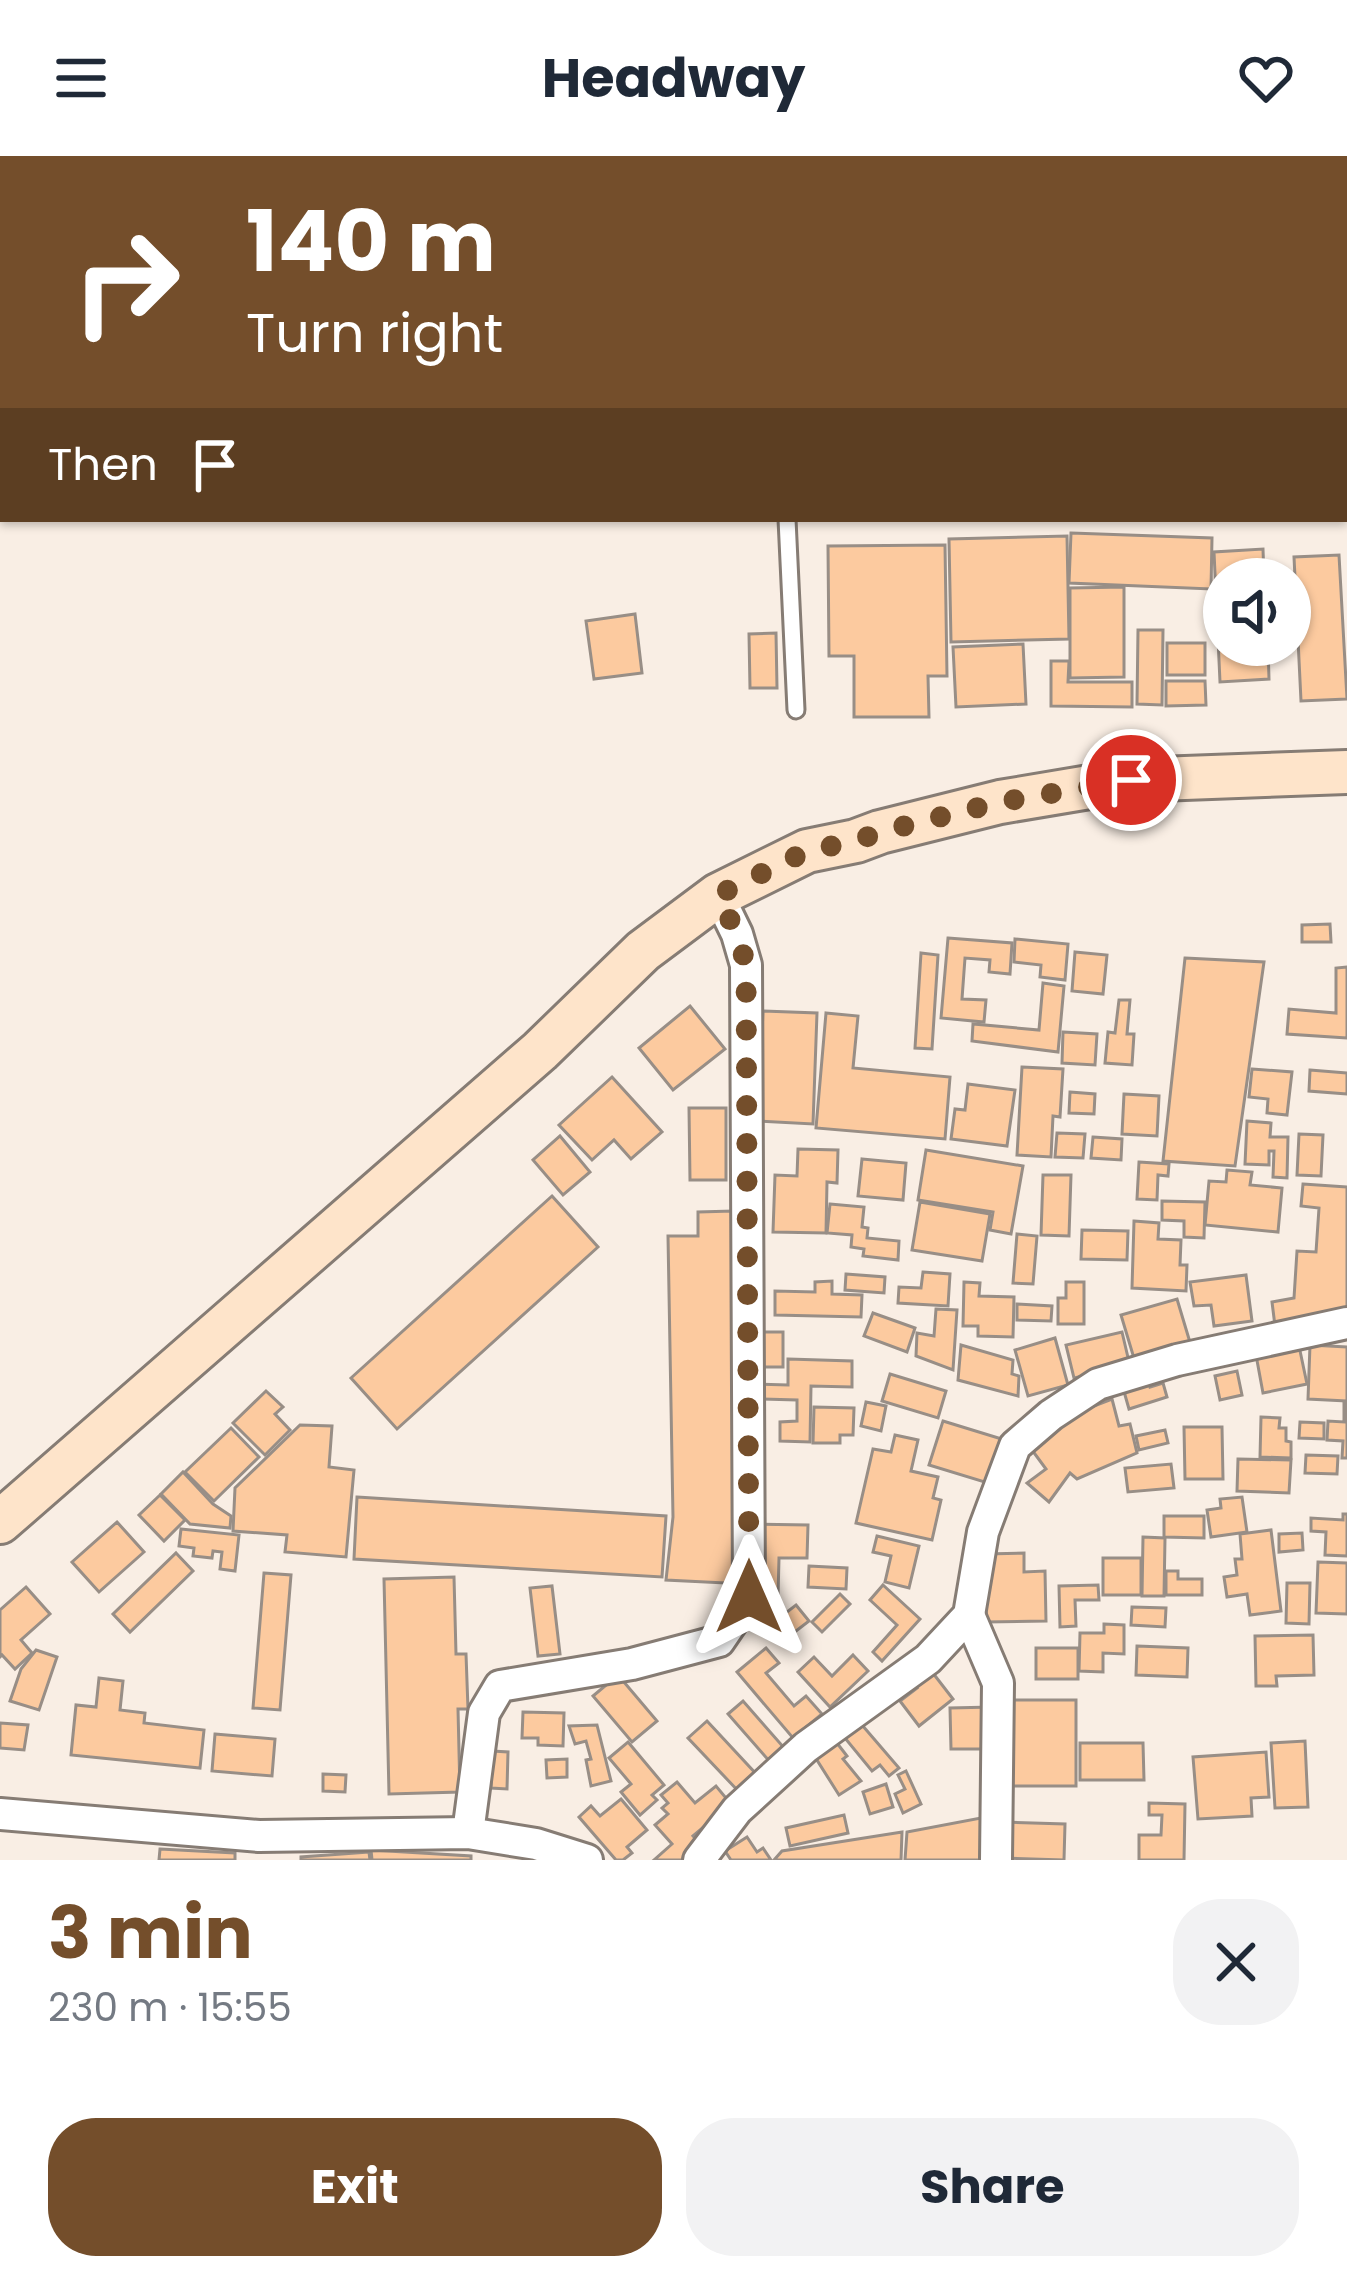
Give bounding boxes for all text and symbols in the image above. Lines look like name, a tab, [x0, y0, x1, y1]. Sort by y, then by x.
text: Headway	[542, 40, 805, 116]
icon: menu	[48, 45, 114, 111]
icon: heart	[1233, 45, 1299, 111]
text: 140 m	[246, 183, 496, 300]
icon: right	[48, 204, 204, 360]
text: Turn right	[246, 295, 503, 371]
icon: arrive	[182, 432, 248, 498]
text: Then	[48, 433, 158, 496]
map controls	[1203, 558, 1311, 666]
button: sound	[1203, 558, 1311, 666]
pin	[1080, 729, 1182, 831]
icon: arrive	[1098, 747, 1164, 813]
position arrow	[686, 1534, 812, 1660]
text: 3 min	[48, 1882, 253, 1983]
button: close	[1173, 1899, 1299, 2025]
text: 230 m · 15:55	[48, 1980, 292, 2035]
button: Exit	[48, 2118, 662, 2256]
button: Share	[686, 2118, 1299, 2256]

